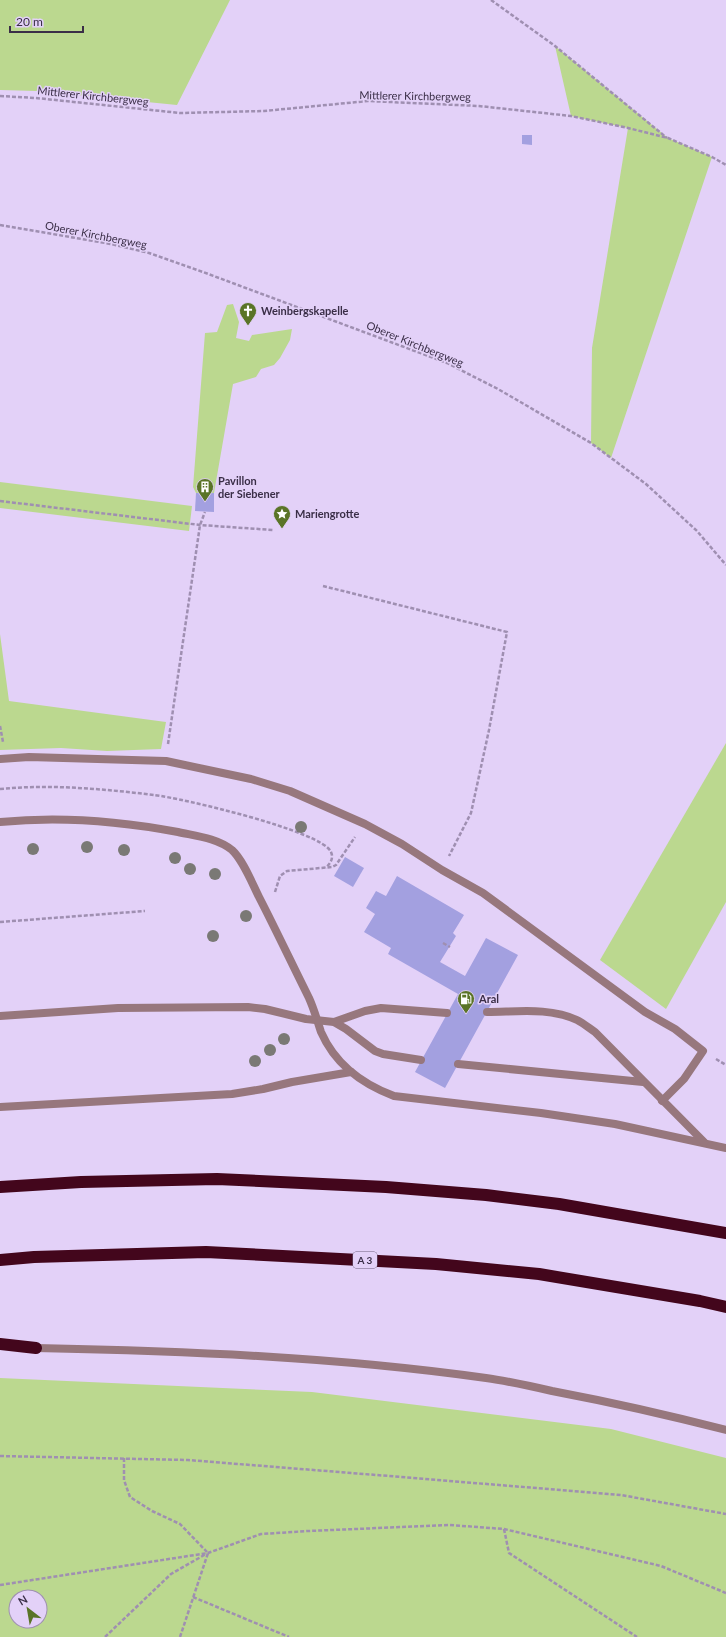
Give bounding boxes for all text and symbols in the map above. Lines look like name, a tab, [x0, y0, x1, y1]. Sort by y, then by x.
scale bar	[10, 8, 83, 34]
text: 20 m	[16, 14, 43, 29]
street label: Mittlerer Kirchbergweg	[37, 83, 150, 108]
street label: Mittlerer Kirchbergweg	[359, 88, 471, 103]
street label: Oberer Kirchbergweg	[44, 218, 148, 251]
church icon: Weinbergskapelle	[238, 301, 258, 326]
place label: Weinbergskapelle	[261, 304, 349, 317]
street label: Oberer Kirchbergweg	[365, 318, 466, 369]
place label: Pavillon der Siebener	[218, 474, 281, 500]
building icon: Pavillon der Siebener	[195, 477, 215, 502]
place icon: Mariengrotte	[272, 504, 292, 529]
place label: Mariengrotte	[295, 507, 359, 520]
fuel station icon: Aral	[456, 989, 476, 1014]
place label: Aral	[478, 992, 499, 1005]
road number: A 3	[353, 1252, 377, 1268]
north arrow	[8, 1589, 48, 1629]
text: N	[16, 1592, 30, 1608]

